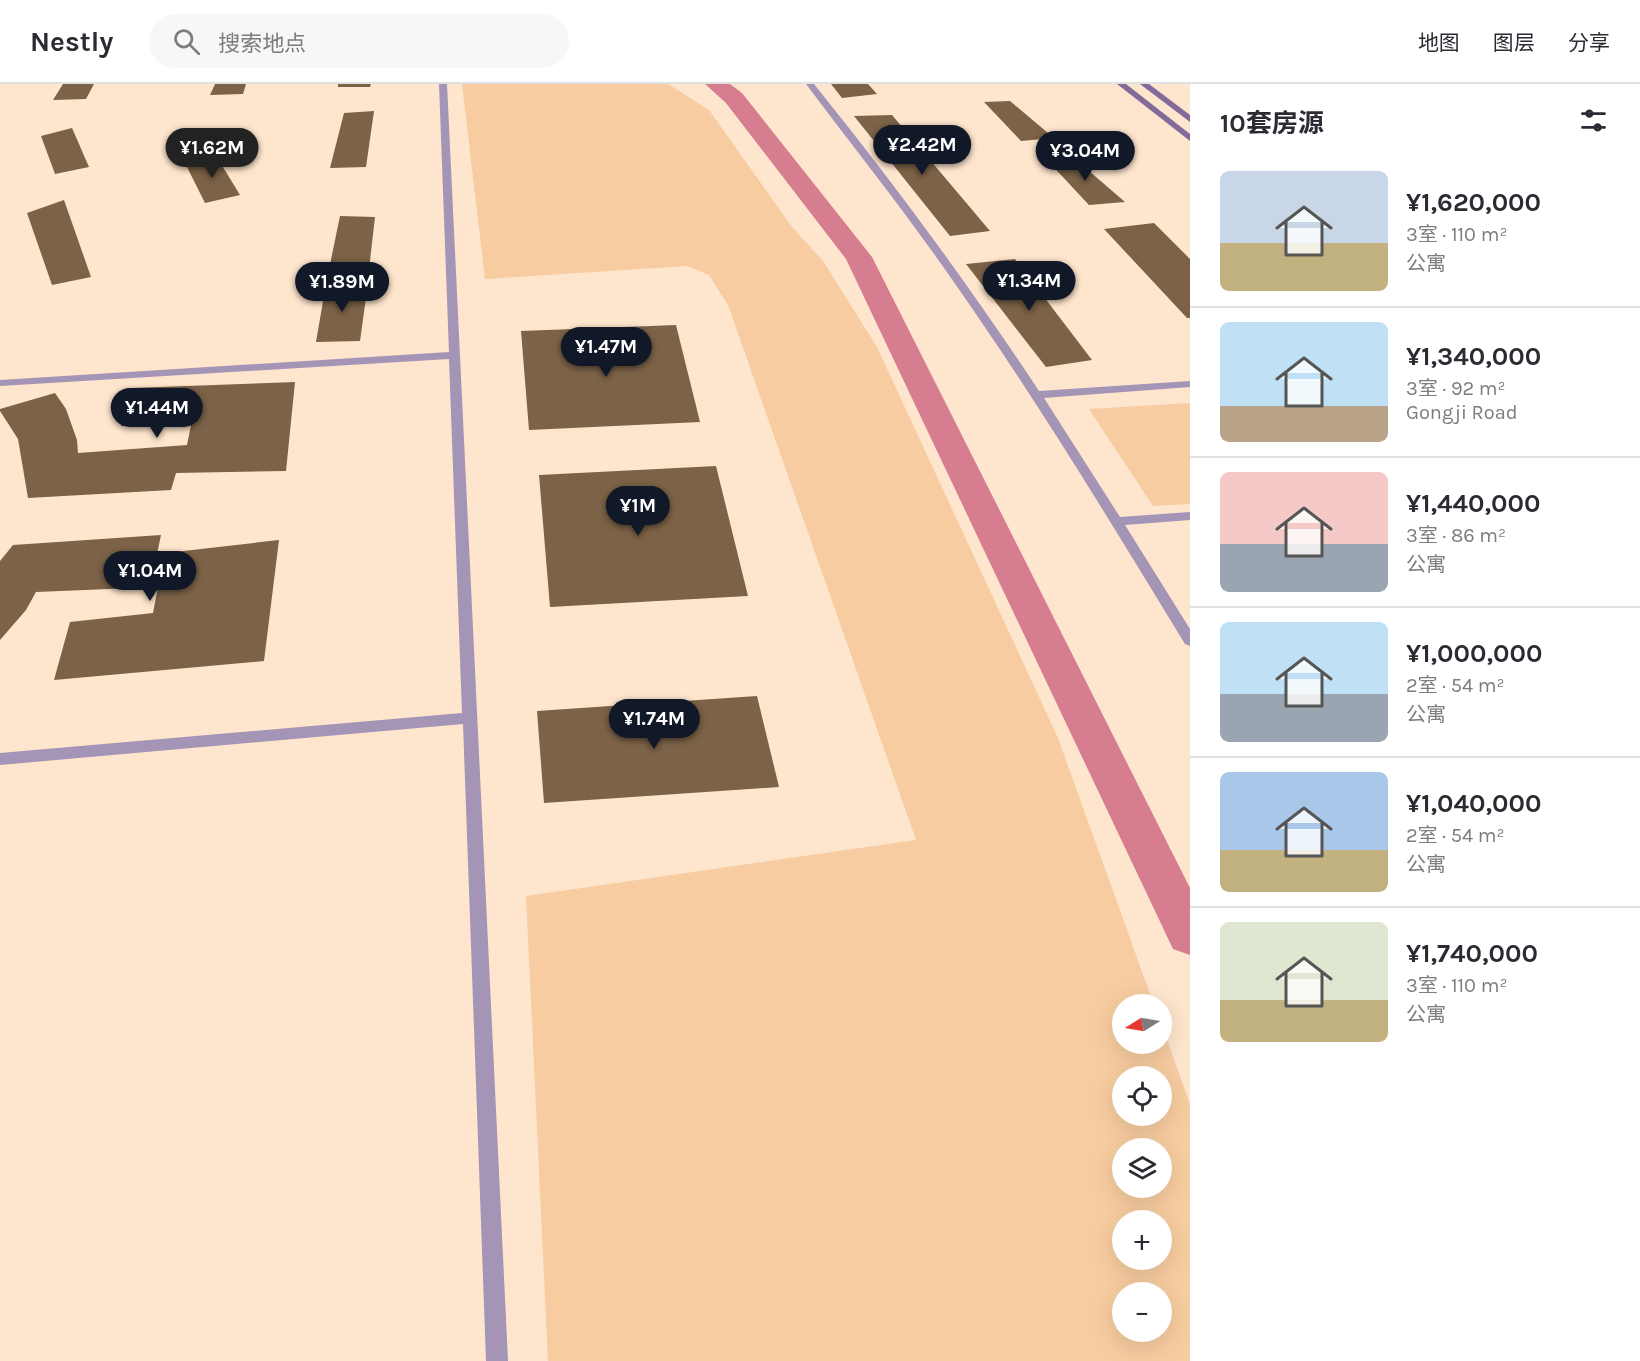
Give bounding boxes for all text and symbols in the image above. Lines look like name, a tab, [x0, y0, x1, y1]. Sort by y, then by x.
search box	[149, 14, 569, 68]
text: Nestly	[30, 25, 113, 58]
icon: search	[170, 25, 203, 58]
text: 搜索地点	[218, 31, 306, 57]
text: 地图	[1418, 31, 1460, 55]
text: 图层	[1493, 31, 1535, 55]
text: 分享	[1568, 31, 1610, 55]
icon: filters	[1577, 104, 1610, 137]
text: 10套房源	[1220, 108, 1324, 139]
pin: ¥2.42M	[873, 125, 971, 176]
pin: ¥1.62M	[163, 128, 261, 179]
pin: ¥3.04M	[1036, 131, 1134, 182]
text: ¥2.42M	[887, 133, 957, 156]
text: ¥1.62M	[180, 136, 244, 159]
text: ¥3.04M	[1050, 139, 1120, 162]
text: ¥1,620,000	[1406, 187, 1541, 218]
icon: home	[1268, 195, 1340, 267]
text: 3室 · 110 m²	[1406, 223, 1507, 246]
text: 公寓	[1406, 252, 1446, 275]
pin: ¥1.34M	[980, 261, 1078, 312]
pin: ¥1.89M	[293, 262, 391, 313]
text: ¥1.34M	[997, 269, 1062, 292]
text: ¥1.89M	[309, 270, 375, 293]
pin: ¥1.47M	[557, 327, 655, 378]
text: ¥1.47M	[575, 335, 637, 358]
text: ¥1,340,000	[1406, 341, 1541, 372]
icon: home	[1268, 346, 1340, 418]
text: 3室 · 92 m²	[1406, 377, 1506, 400]
pin: ¥1.44M	[108, 388, 206, 439]
text: ¥1.44M	[125, 396, 189, 419]
text: Gongji Road	[1406, 401, 1518, 424]
pin: ¥1M	[609, 486, 667, 537]
text: ¥1,440,000	[1406, 488, 1540, 519]
text: ¥1M	[620, 494, 656, 517]
icon: home	[1268, 496, 1340, 568]
text: 3室 · 86 m²	[1406, 524, 1506, 547]
pin: ¥1.04M	[101, 551, 199, 602]
text: 公寓	[1406, 553, 1446, 576]
text: ¥1.04M	[117, 559, 183, 582]
text: ¥1,000,000	[1406, 638, 1542, 669]
icon: home	[1268, 646, 1340, 718]
text: 2室 · 54 m²	[1406, 674, 1505, 697]
pin: ¥1.74M	[605, 699, 703, 750]
text: 公寓	[1406, 703, 1446, 726]
text: ¥1.74M	[623, 707, 685, 730]
text: ¥1,040,000	[1406, 788, 1541, 819]
icon: home	[1268, 796, 1340, 868]
text: 2室 · 54 m²	[1406, 824, 1505, 847]
text: 公寓	[1406, 853, 1446, 876]
text: ¥1,740,000	[1406, 938, 1538, 969]
icon: home	[1268, 946, 1340, 1018]
text: 3室 · 110 m²	[1406, 974, 1507, 997]
north arrow	[1112, 994, 1172, 1054]
map controls	[1112, 994, 1172, 1342]
text: 公寓	[1406, 1003, 1446, 1026]
button: locate	[1112, 1066, 1172, 1126]
button: layers	[1112, 1138, 1172, 1198]
button: +	[1112, 1210, 1172, 1270]
button: −	[1112, 1282, 1172, 1342]

